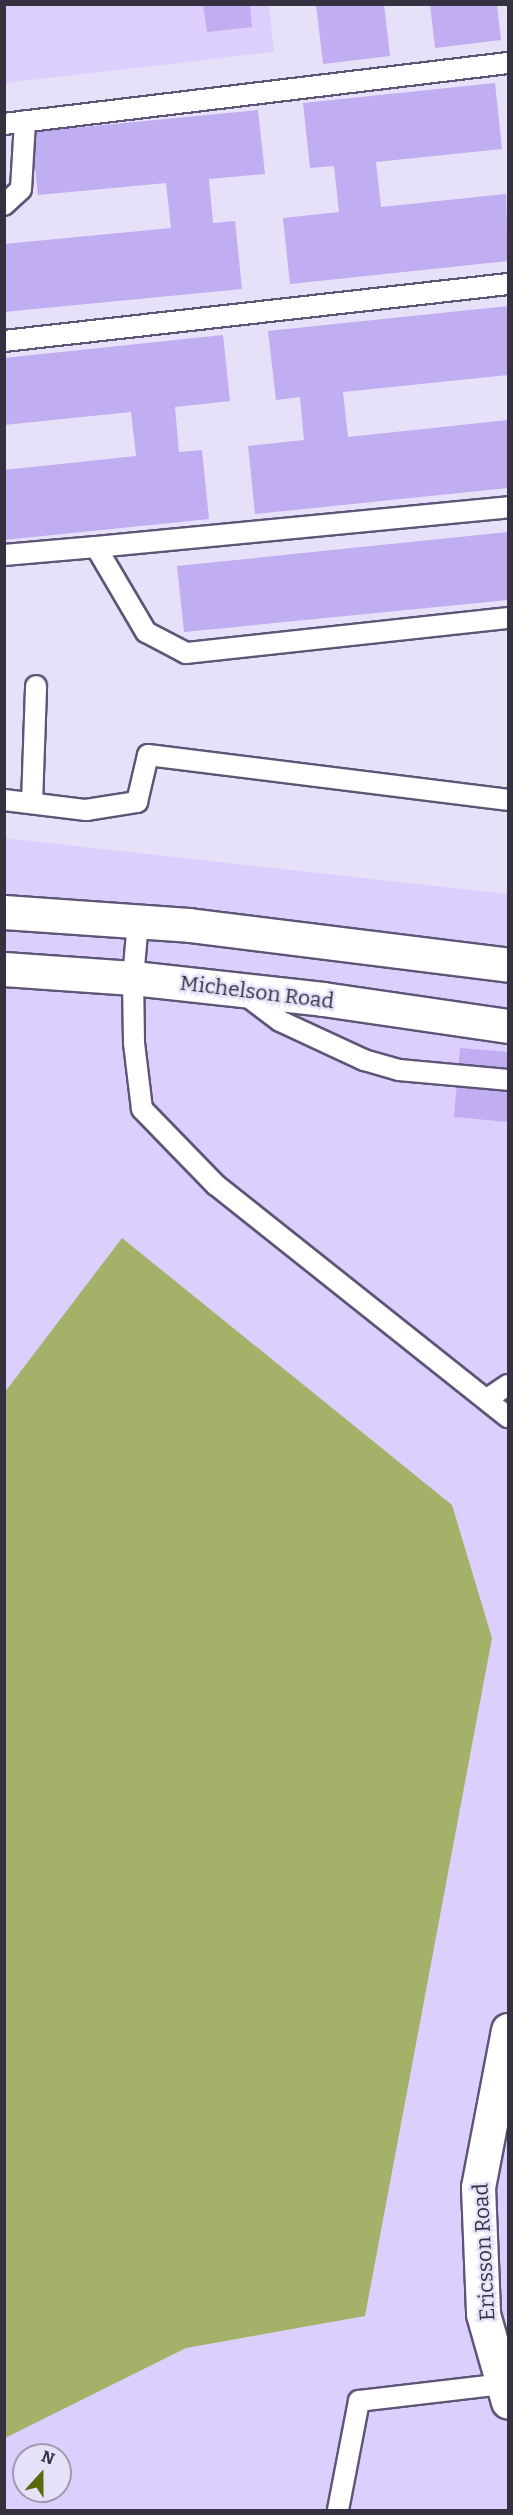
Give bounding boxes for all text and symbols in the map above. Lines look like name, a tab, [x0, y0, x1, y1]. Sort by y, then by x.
street label: Michelson Road	[179, 970, 335, 1014]
street label: Ericsson Road	[468, 2182, 500, 2322]
north arrow	[12, 2443, 72, 2503]
text: N	[39, 2447, 57, 2469]

